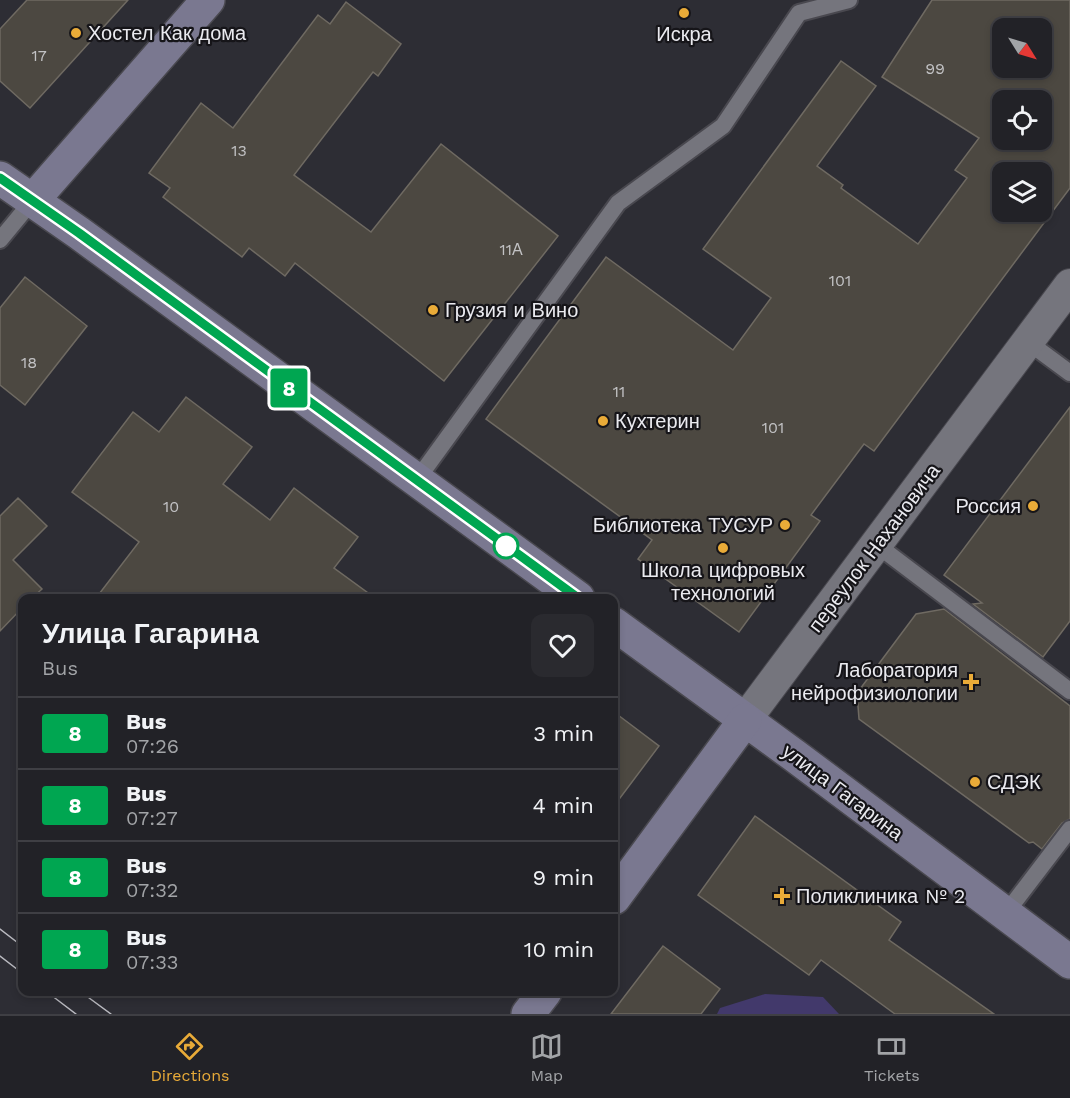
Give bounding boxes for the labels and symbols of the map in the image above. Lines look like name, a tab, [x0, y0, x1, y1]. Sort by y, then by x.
marker: Искра	[677, 6, 691, 20]
north arrow	[992, 18, 1052, 78]
place label: Хостел Как дома	[88, 21, 247, 45]
place label: Искра	[656, 22, 713, 46]
marker: Хостел Как дома	[69, 26, 83, 40]
house number: 17	[31, 46, 47, 65]
house number: 99	[925, 59, 945, 78]
house number: 13	[231, 141, 247, 160]
house number: 11А	[499, 240, 523, 259]
house number: 101	[829, 271, 851, 290]
place label: Грузия и Вино	[445, 298, 578, 322]
marker: Грузия и Вино	[426, 303, 440, 317]
house number: 18	[21, 353, 37, 372]
line badge: 8	[270, 368, 308, 408]
house number: 11	[613, 382, 625, 401]
place label: Кухтерин	[615, 409, 700, 433]
marker: Кухтерин	[596, 414, 610, 428]
house number: 101	[762, 418, 784, 437]
street label: переулок Нахановича	[803, 459, 946, 637]
place label: Россия	[955, 494, 1021, 518]
house number: 10	[163, 497, 179, 516]
marker: Россия	[1026, 499, 1040, 513]
place label: Библиотека ТУСУР	[593, 513, 773, 537]
marker: Библиотека ТУСУР	[778, 518, 792, 532]
unlabelled marker	[493, 533, 519, 559]
marker: Школа цифровых технологий	[716, 541, 730, 555]
place label: Школа цифровых технологий	[641, 558, 805, 605]
place label: Лаборатория нейрофизиологии	[791, 658, 958, 705]
marker: Лаборатория нейрофизиологии	[962, 673, 980, 691]
street label: улица Гагарина	[778, 739, 909, 846]
place label: СДЭК	[987, 770, 1041, 794]
marker: СДЭК	[968, 775, 982, 789]
place label: Поликлиника № 2	[796, 884, 965, 908]
marker: Поликлиника № 2	[773, 887, 791, 905]

